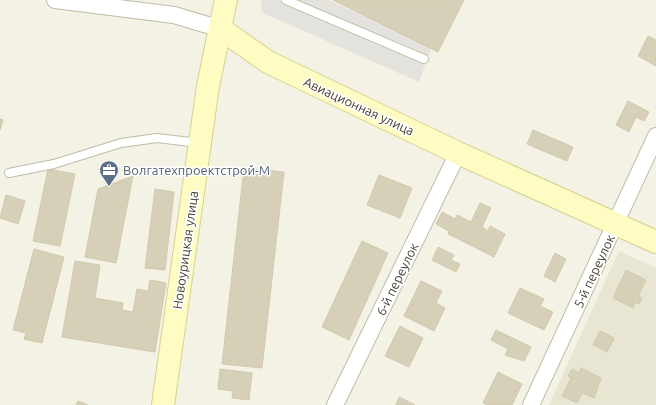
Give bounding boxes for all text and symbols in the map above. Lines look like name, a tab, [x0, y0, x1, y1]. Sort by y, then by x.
street label: Авиационная улица	[302, 74, 416, 138]
office icon: Волгатехпроектстрой-М	[98, 159, 120, 187]
place label: Волгатехпроектстрой-М	[123, 163, 270, 177]
street label: Новоурицкая улица	[170, 190, 200, 310]
street label: 5-й переулок	[571, 232, 617, 310]
street label: 6-й переулок	[373, 240, 421, 318]

